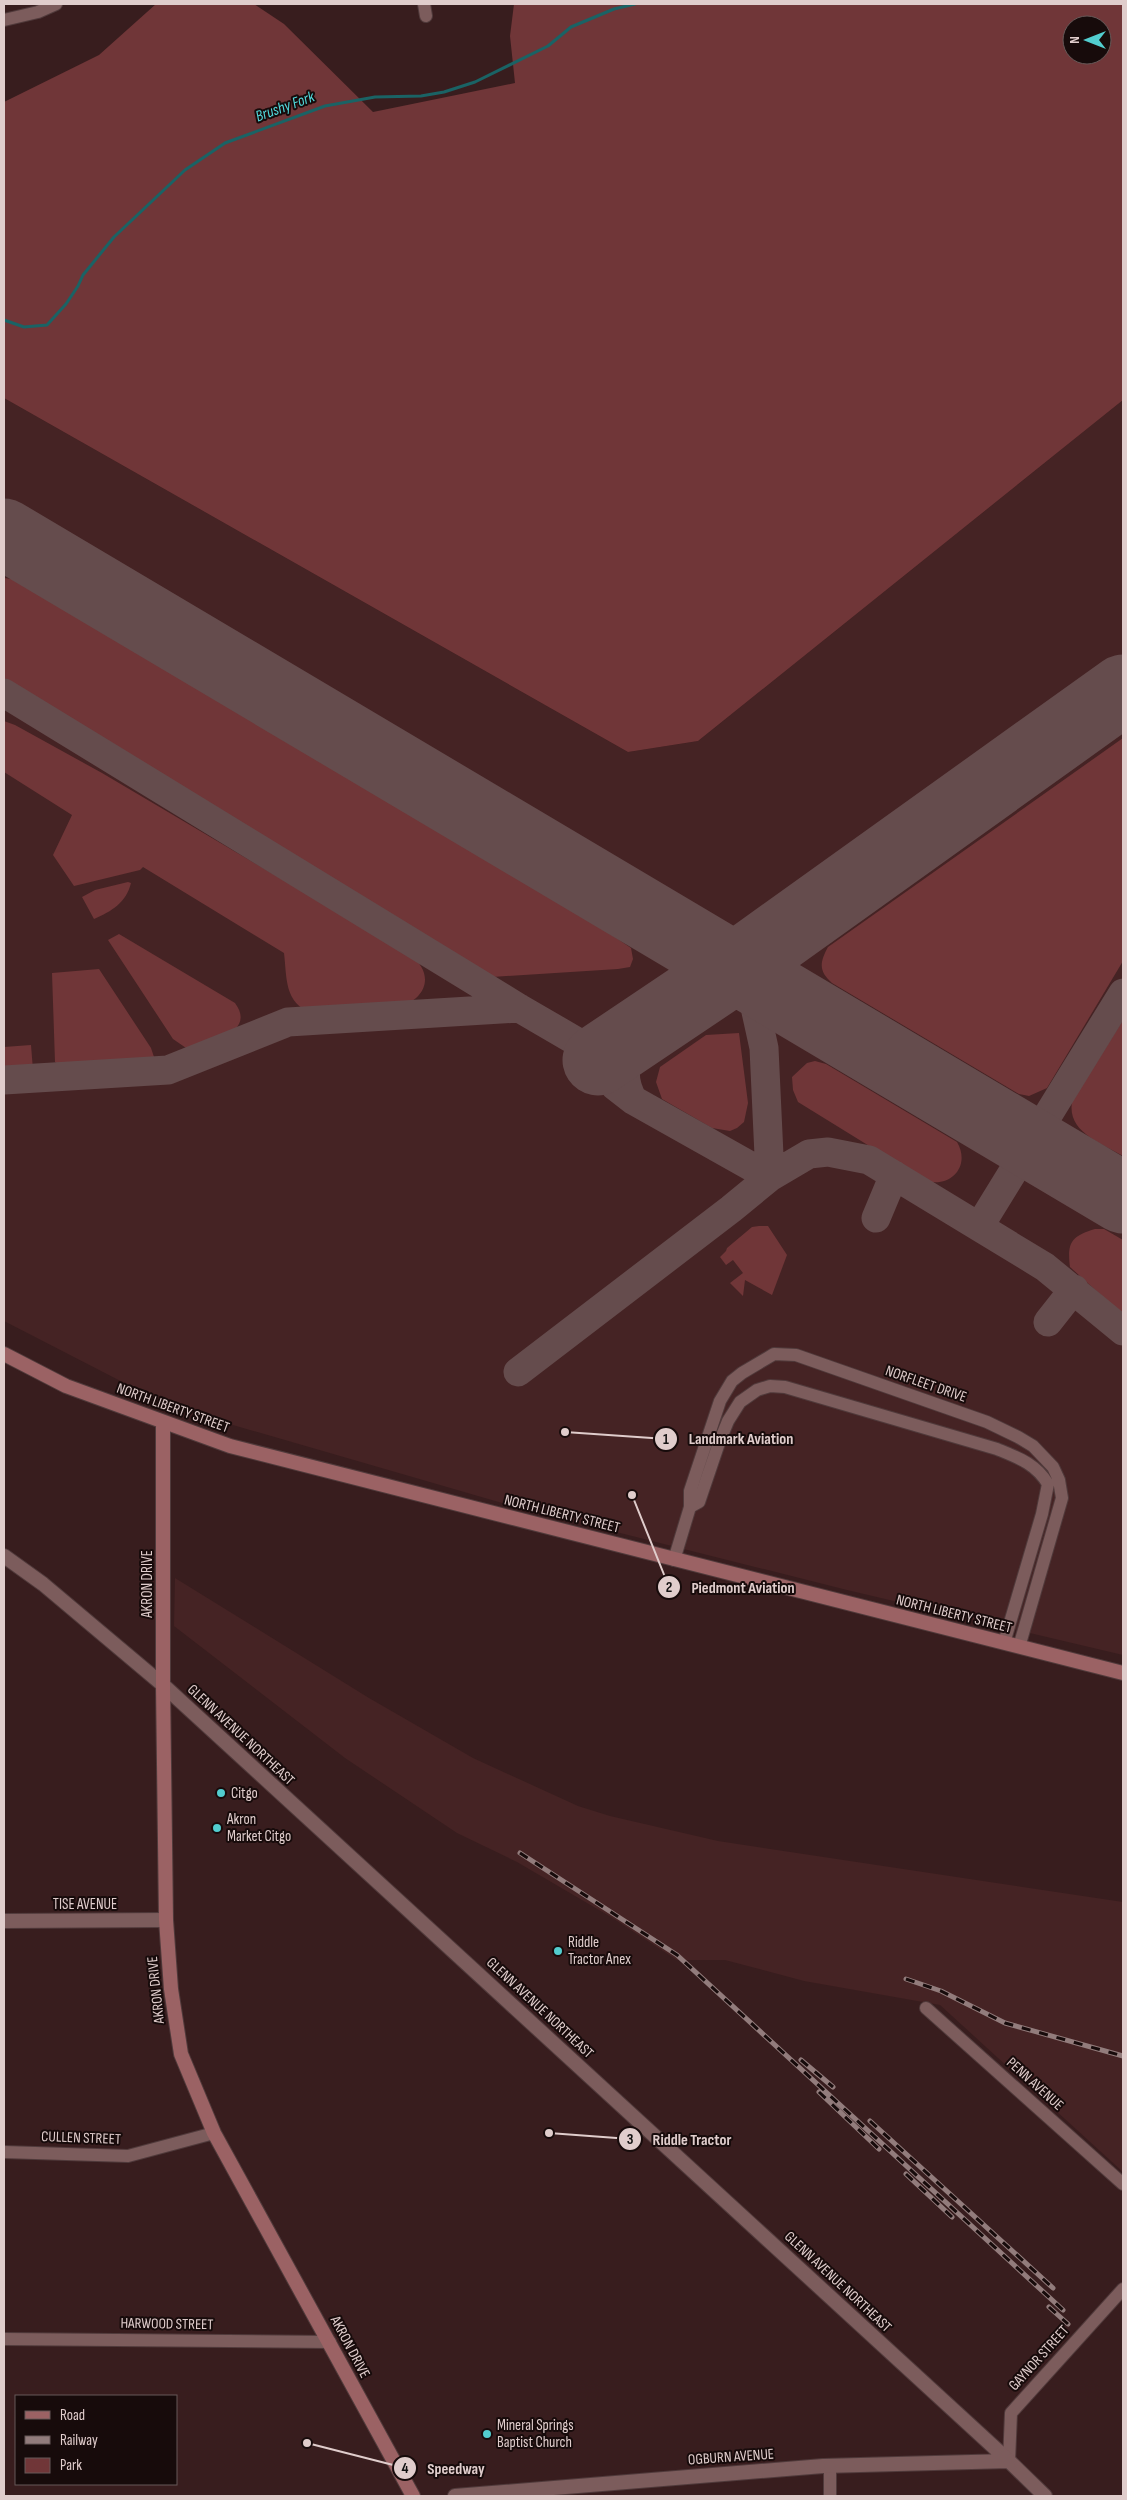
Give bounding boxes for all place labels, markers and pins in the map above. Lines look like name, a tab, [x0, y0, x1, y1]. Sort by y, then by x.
callout: Landmark Aviation	[654, 1423, 803, 1454]
callout: Piedmont Aviation	[656, 1572, 805, 1603]
place label: Citgo	[231, 1784, 258, 1803]
marker: Citgo	[215, 1787, 227, 1799]
place label: Akron Market Citgo	[226, 1810, 291, 1846]
marker: Akron Market Citgo	[211, 1822, 223, 1834]
place label: Riddle Tractor Anex	[568, 1933, 631, 1969]
marker: Riddle Tractor Anex	[552, 1945, 564, 1957]
callout: Riddle Tractor	[618, 2124, 742, 2155]
place label: Mineral Springs Baptist Church	[497, 2416, 574, 2452]
marker: Mineral Springs Baptist Church	[481, 2428, 493, 2440]
callout: Speedway	[393, 2452, 495, 2483]

